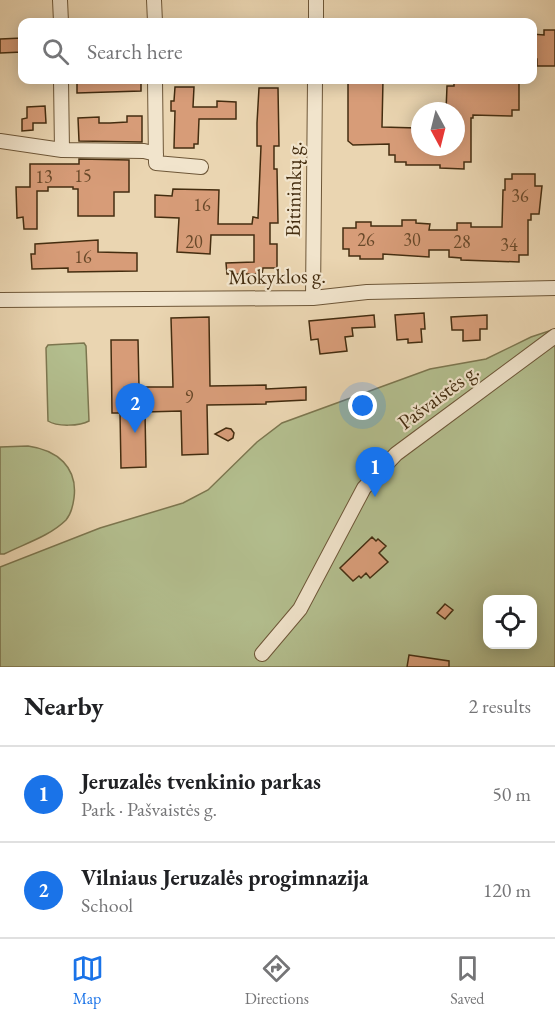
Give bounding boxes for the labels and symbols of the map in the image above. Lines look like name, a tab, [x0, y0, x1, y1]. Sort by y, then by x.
north arrow	[411, 102, 465, 156]
street label: Bitininkų g.	[279, 141, 307, 237]
house number: 15	[74, 164, 92, 187]
house number: 13	[35, 165, 53, 188]
house number: 36	[511, 184, 529, 207]
house number: 16	[193, 193, 211, 216]
house number: 26	[357, 228, 375, 251]
house number: 30	[403, 228, 421, 251]
house number: 20	[185, 230, 203, 253]
house number: 28	[453, 230, 471, 253]
house number: 34	[500, 233, 518, 256]
house number: 16	[74, 245, 92, 268]
street label: Mokyklos g.	[228, 262, 326, 290]
street label: Pašvaistės g.	[392, 357, 484, 435]
pin: 2	[116, 384, 154, 433]
house number: 9	[185, 385, 194, 408]
your location	[348, 391, 377, 420]
pin: 1	[356, 448, 394, 497]

